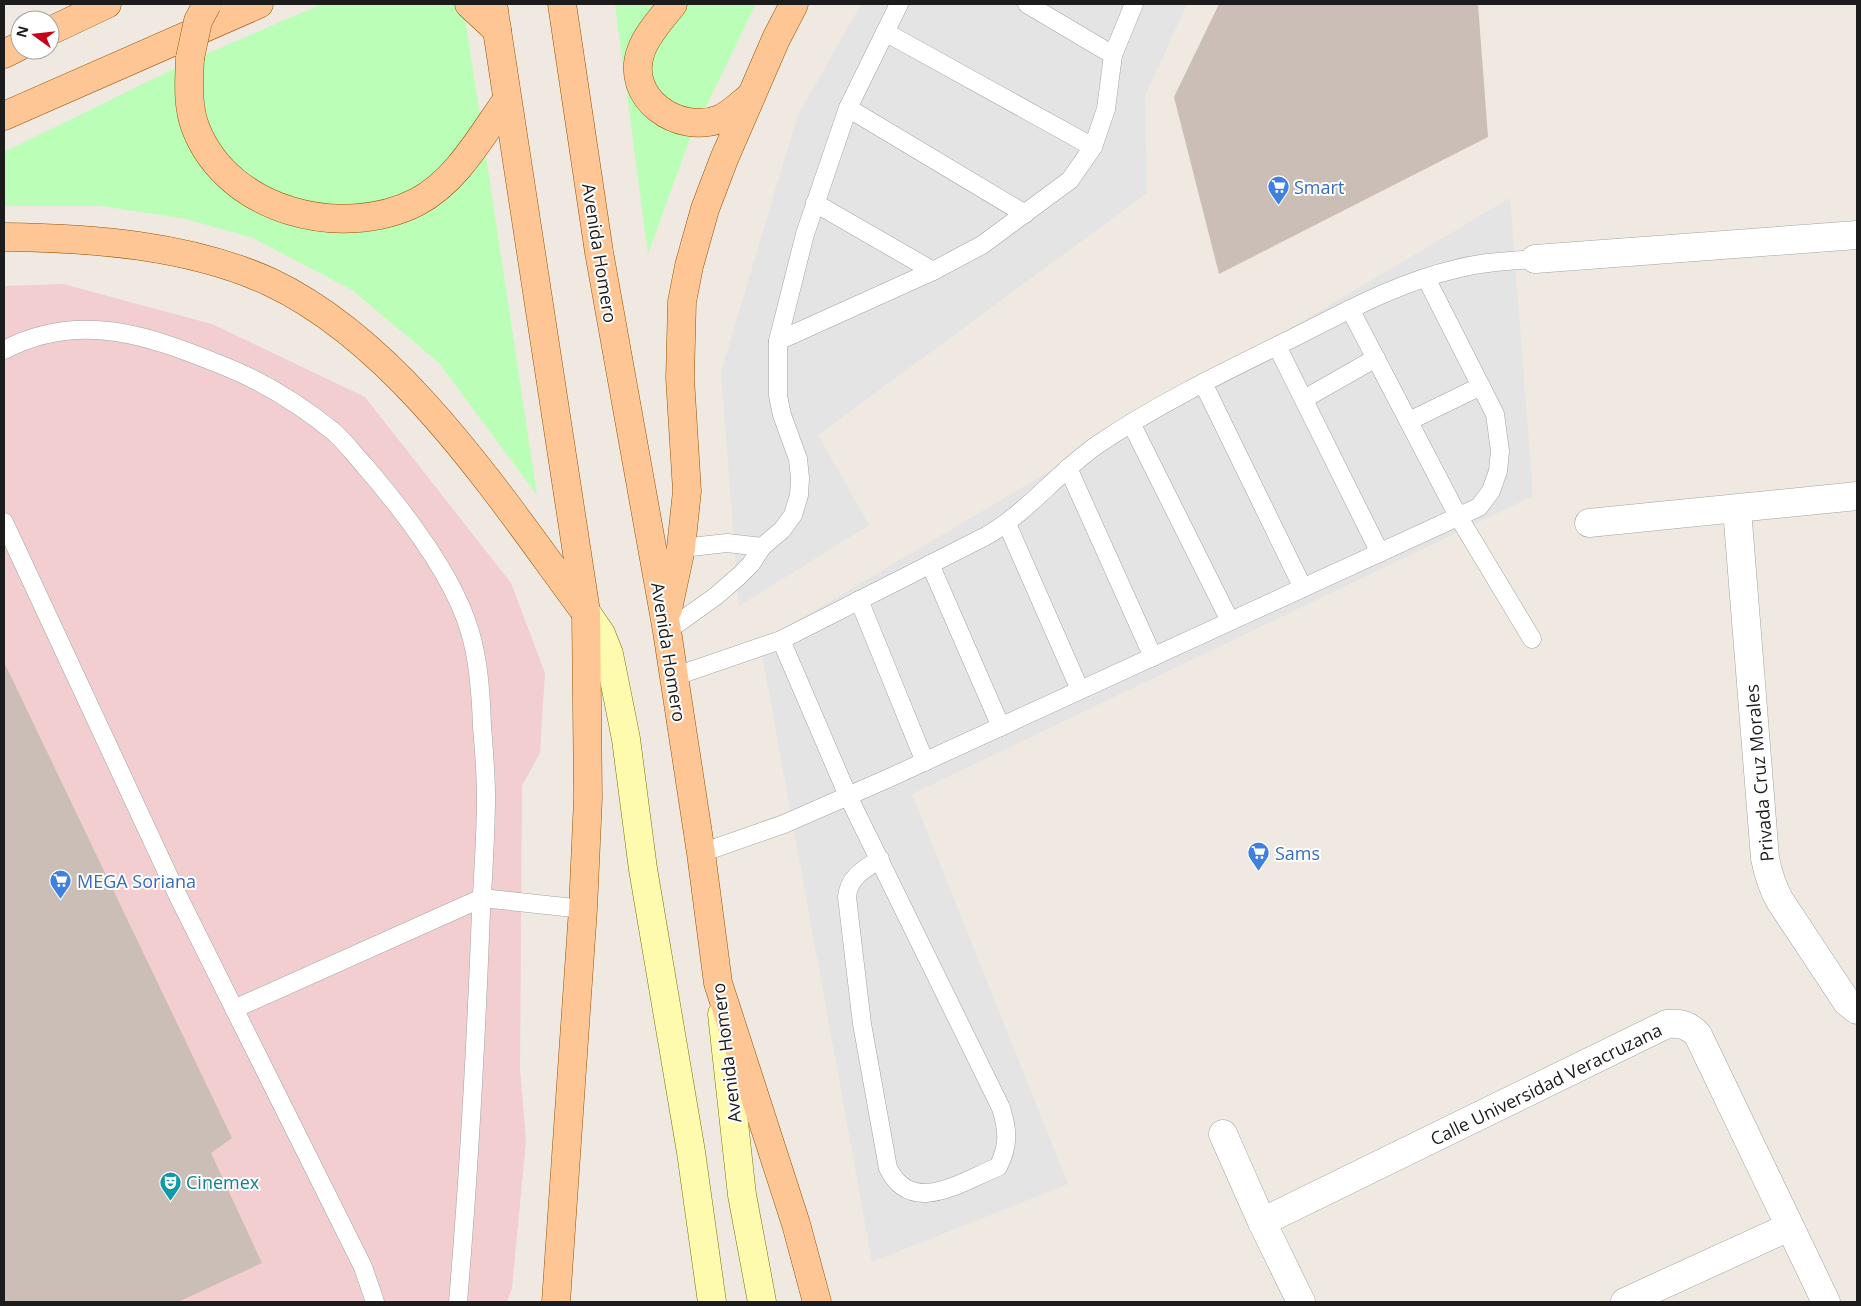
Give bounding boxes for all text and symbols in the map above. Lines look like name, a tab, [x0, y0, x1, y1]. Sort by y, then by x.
north arrow	[10, 10, 60, 60]
text: N	[11, 24, 33, 39]
supermarket icon: Smart	[1266, 175, 1290, 206]
place label: Smart	[1294, 175, 1344, 199]
street label: Avenida Homero	[577, 182, 623, 324]
street label: Avenida Homero	[646, 581, 692, 723]
street label: Privada Cruz Morales	[1739, 683, 1779, 863]
supermarket icon: Sams	[1247, 841, 1271, 872]
place label: Sams	[1275, 841, 1320, 865]
supermarket icon: MEGA Soriana	[49, 869, 73, 900]
place label: MEGA Soriana	[77, 869, 196, 893]
street label: Avenida Homero	[706, 982, 746, 1124]
street label: Calle Universidad Veracruzana	[1426, 1017, 1666, 1151]
theatre icon: Cinemex	[158, 1170, 182, 1201]
place label: Cinemex	[186, 1170, 260, 1194]

